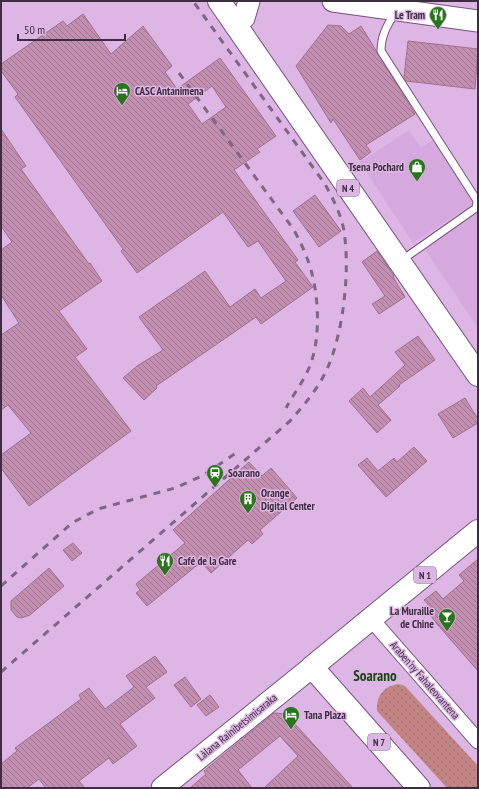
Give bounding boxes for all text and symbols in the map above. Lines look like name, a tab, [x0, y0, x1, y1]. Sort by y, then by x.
restaurant icon: Le Tram	[428, 5, 448, 30]
place label: Le Tram	[395, 8, 425, 22]
scale bar	[18, 16, 125, 42]
text: 50 m	[24, 22, 45, 37]
hotel icon: CASC Antanimena	[112, 81, 132, 106]
place label: CASC Antanimena	[135, 84, 204, 98]
shop icon: Tsena Pochard	[407, 157, 427, 182]
place label: Tsena Pochard	[348, 160, 404, 174]
road number: N 4	[337, 180, 359, 196]
station icon: Soarano	[205, 463, 225, 488]
place label: Soarano	[228, 466, 260, 480]
place label: Orange Digital Center	[261, 486, 316, 513]
building icon: Orange Digital Center	[238, 489, 258, 514]
restaurant icon: Café de la Gare	[155, 551, 175, 576]
place label: Café de la Gare	[178, 554, 237, 568]
road number: N 1	[414, 567, 436, 583]
place label: La Muraille de Chine	[390, 604, 434, 631]
bar icon: La Muraille de Chine	[437, 607, 457, 632]
street label: Araben'ny Fahaleovantena	[387, 638, 463, 722]
district label: Soarano	[353, 666, 397, 685]
street label: Làlana Rainibetsimisaraka	[194, 690, 280, 764]
hotel icon: Tana Plaza	[281, 705, 301, 730]
place label: Tana Plaza	[304, 708, 346, 722]
road number: N 7	[368, 734, 390, 750]

